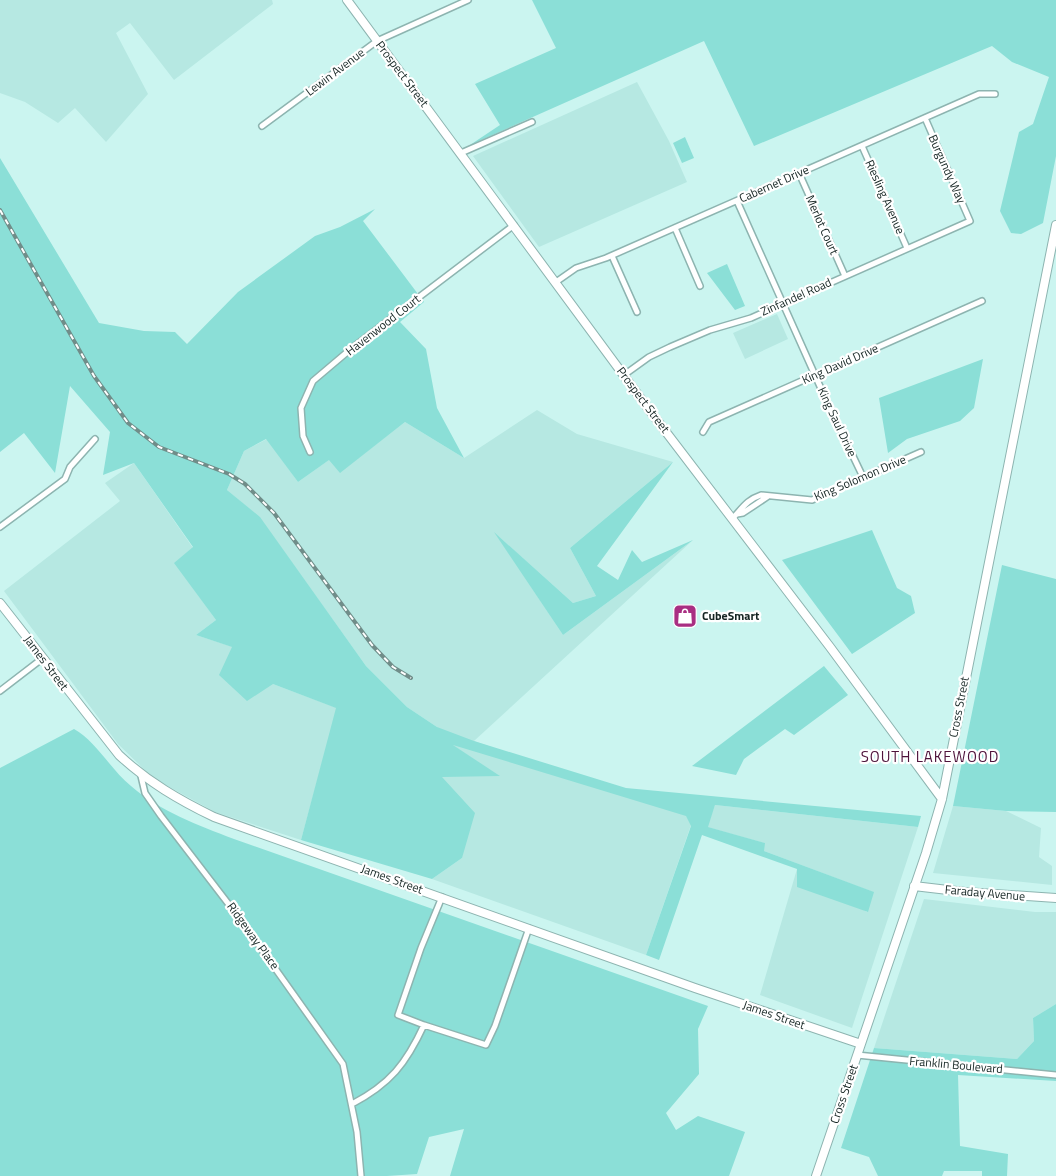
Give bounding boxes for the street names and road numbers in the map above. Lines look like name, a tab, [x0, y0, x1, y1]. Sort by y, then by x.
street label: Prospect Street	[371, 37, 434, 111]
street label: Lewin Avenue	[301, 43, 368, 100]
street label: Burgundy Way	[924, 131, 971, 207]
street label: Riesling Avenue	[861, 156, 910, 237]
street label: Cabernet Drive	[736, 160, 812, 207]
street label: Merlot Court	[801, 192, 844, 258]
street label: Zinfandel Road	[757, 272, 834, 321]
street label: Havenwood Court	[341, 289, 425, 360]
street label: King David Drive	[798, 338, 881, 389]
street label: Prospect Street	[612, 363, 675, 437]
street label: King Saul Drive	[813, 384, 862, 460]
street label: King Solomon Drive	[811, 450, 909, 506]
street label: James Street	[19, 631, 74, 695]
street label: Cross Street	[943, 674, 974, 739]
street label: James Street	[359, 859, 427, 899]
street label: Faraday Avenue	[944, 880, 1026, 905]
street label: Ridgeway Place	[222, 898, 284, 973]
street label: James Street	[740, 995, 809, 1034]
street label: Franklin Boulevard	[909, 1051, 1004, 1078]
street label: Cross Street	[825, 1061, 863, 1126]

